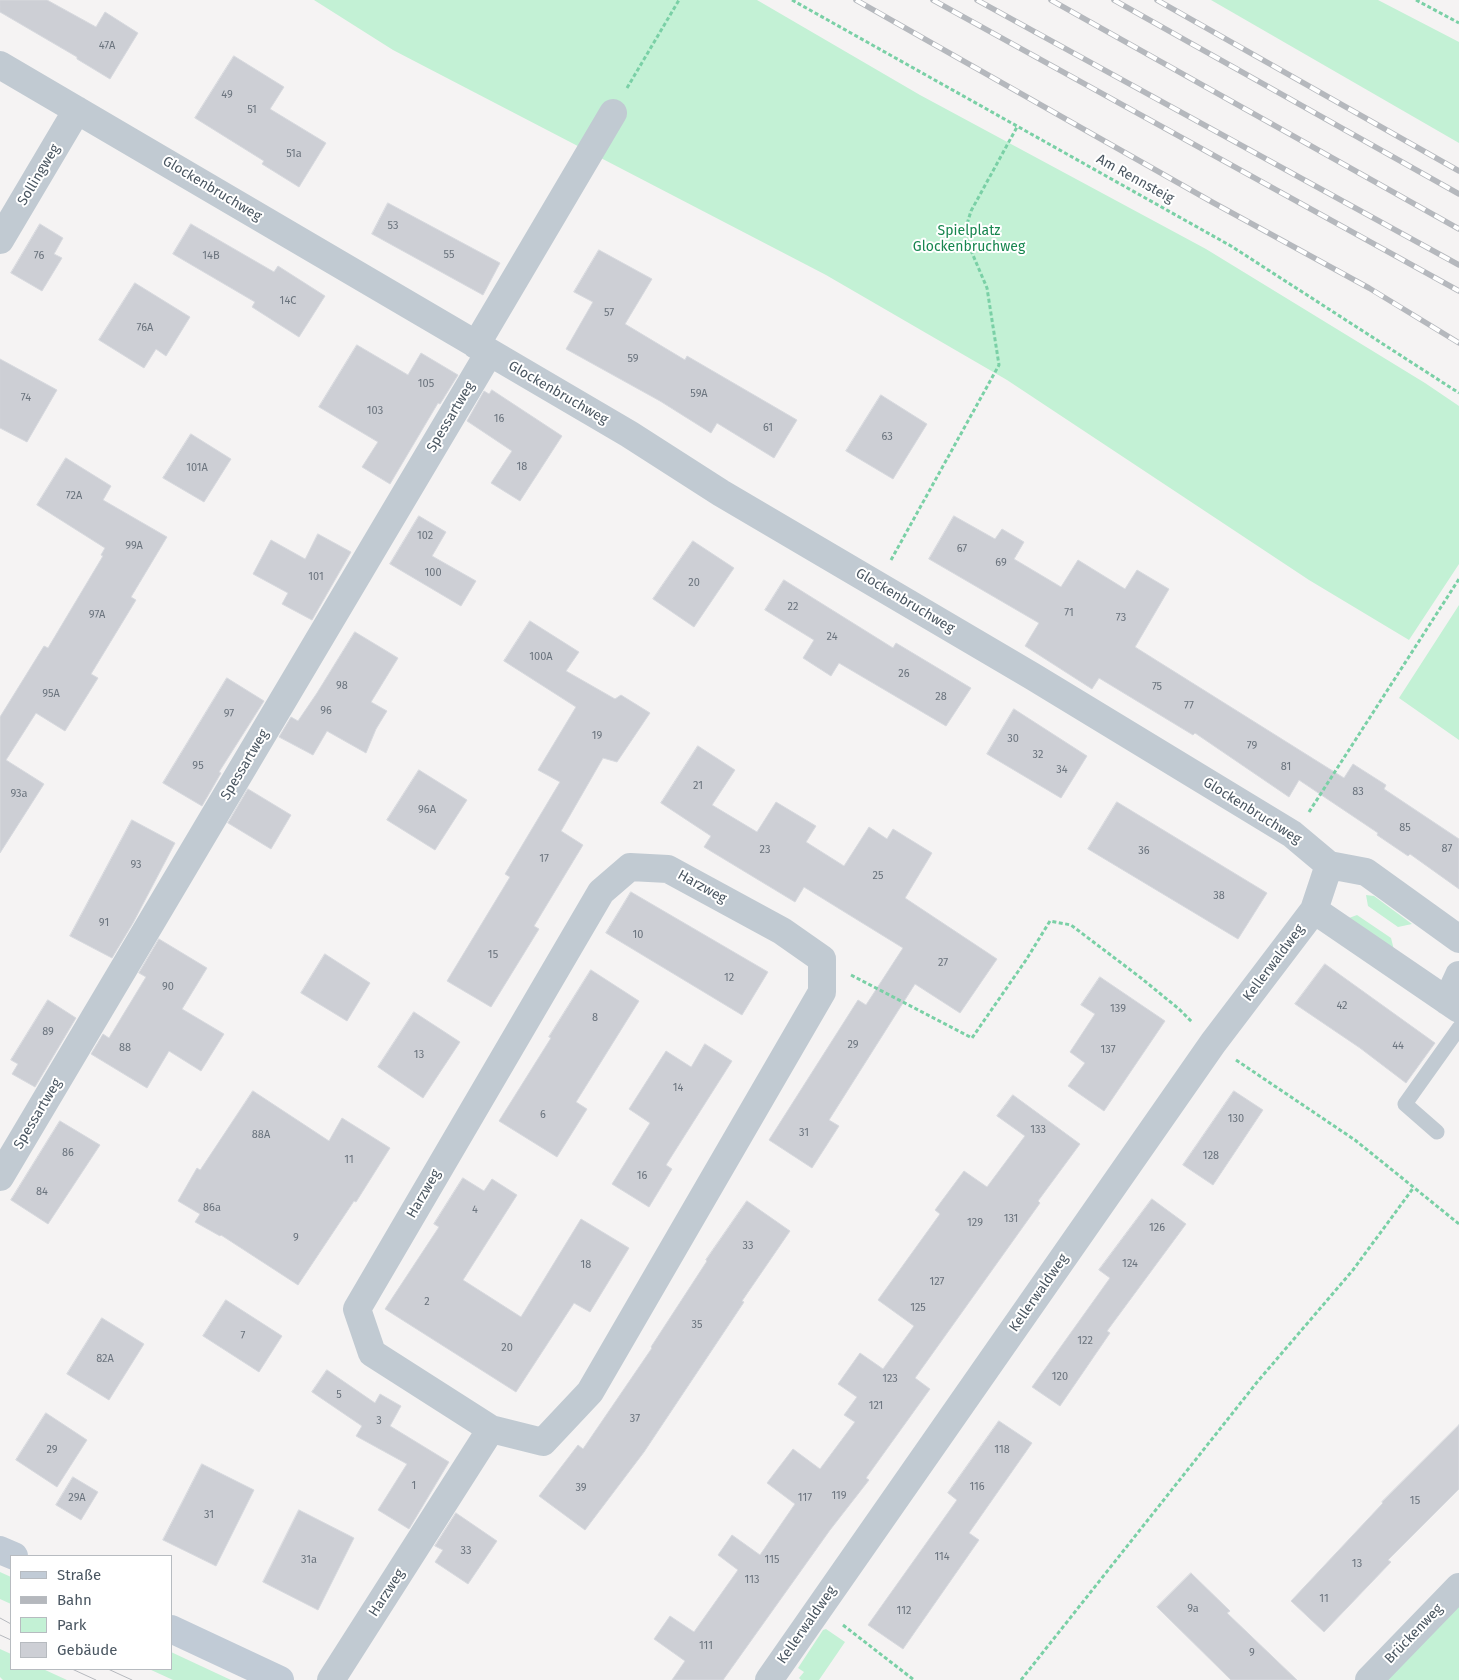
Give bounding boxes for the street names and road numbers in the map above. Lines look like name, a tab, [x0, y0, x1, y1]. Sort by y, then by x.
street label: Sollingweg	[14, 141, 64, 209]
street label: Am Rennsteig	[1093, 151, 1177, 207]
street label: Glockenbruchweg	[160, 153, 264, 225]
street label: Glockenbruchweg	[505, 358, 611, 428]
street label: Spessartweg	[423, 379, 479, 455]
street label: Glockenbruchweg	[853, 565, 957, 637]
street label: Spessartweg	[217, 727, 273, 803]
street label: Glockenbruchweg	[1200, 774, 1304, 848]
street label: Harzweg	[675, 867, 729, 907]
street label: Kellerwaldweg	[1240, 921, 1308, 1005]
street label: Spessartweg	[10, 1076, 66, 1152]
street label: Harzweg	[403, 1167, 445, 1221]
street label: Kellerwaldweg	[1006, 1251, 1072, 1335]
street label: Harzweg	[365, 1566, 409, 1620]
street label: Kellerwaldweg	[774, 1583, 840, 1667]
street label: Brückenweg	[1381, 1601, 1447, 1667]

